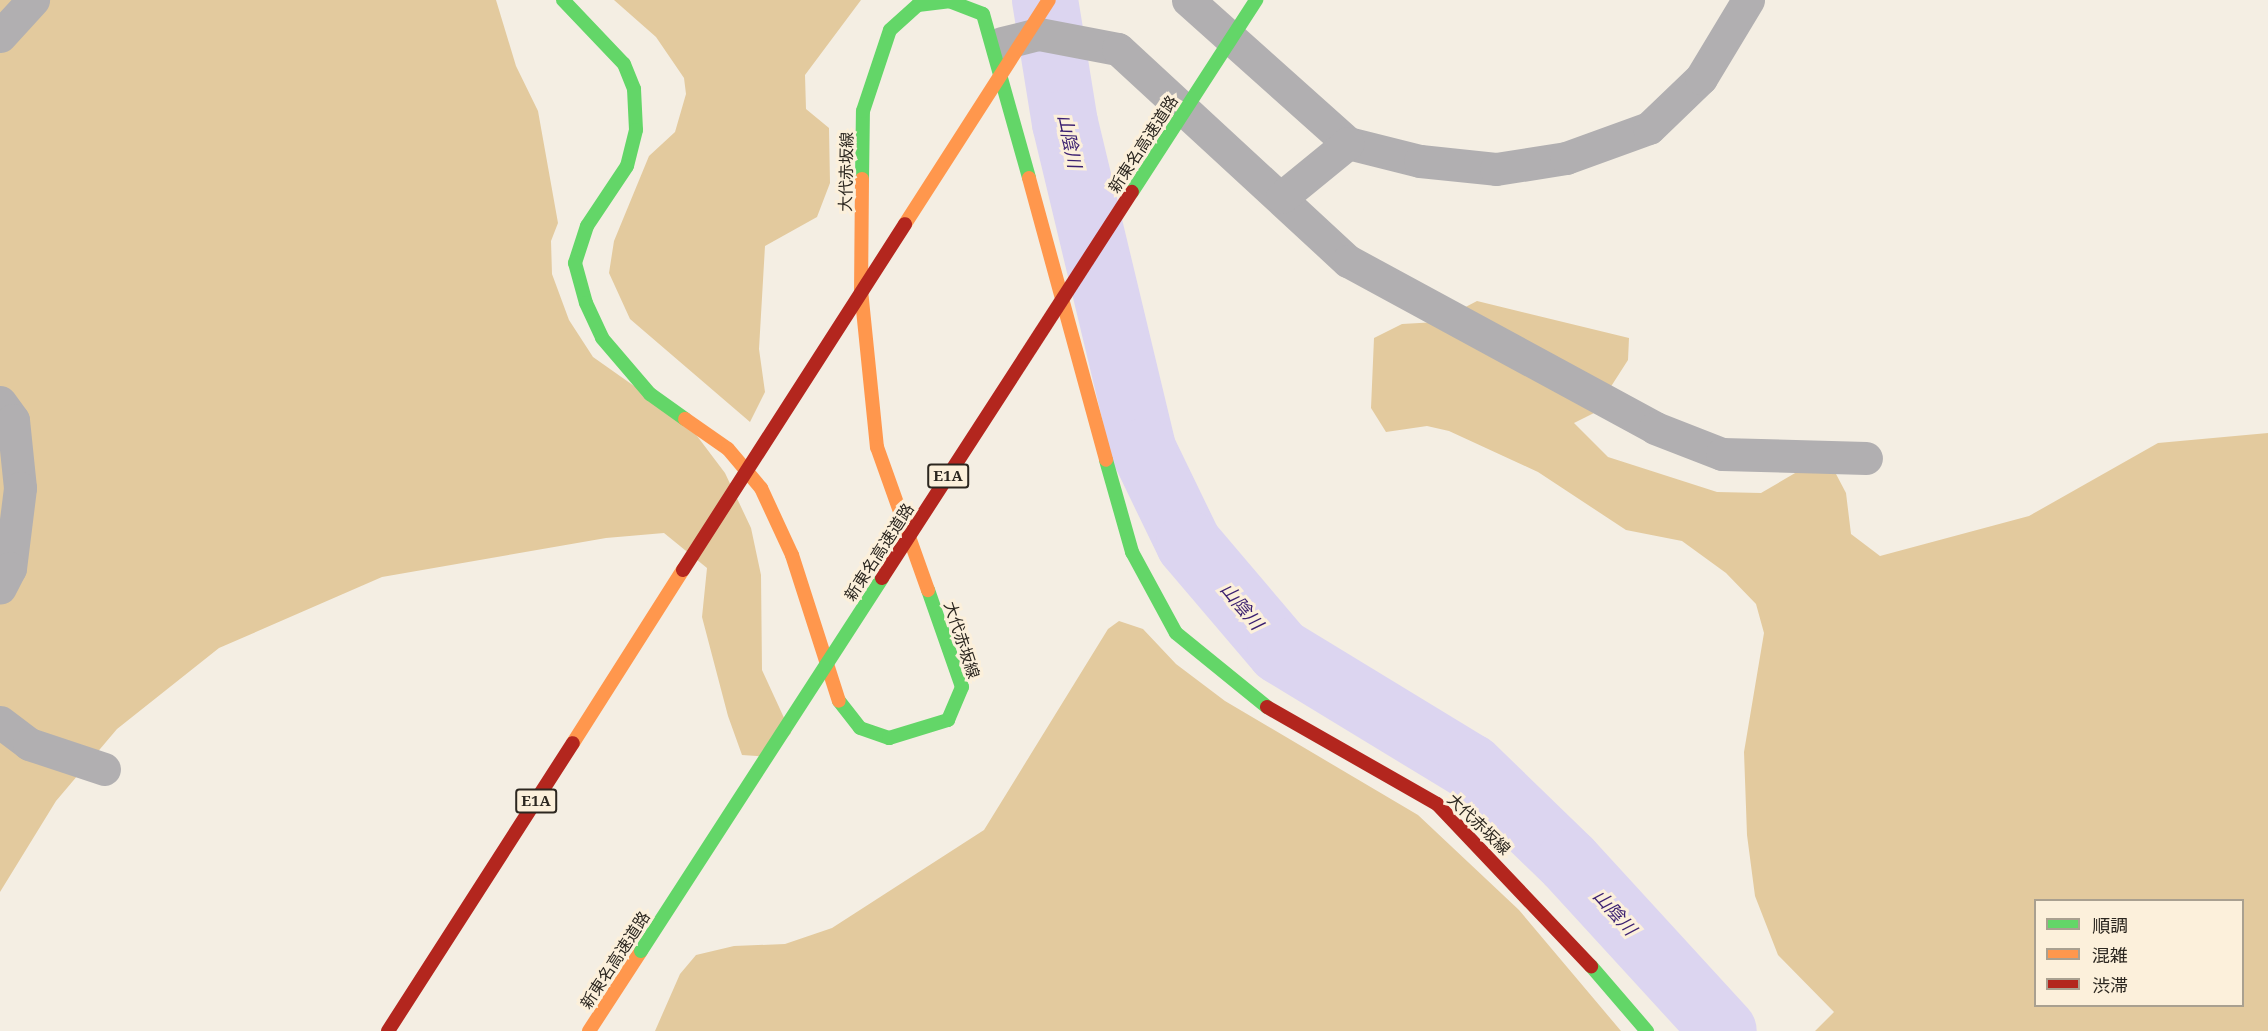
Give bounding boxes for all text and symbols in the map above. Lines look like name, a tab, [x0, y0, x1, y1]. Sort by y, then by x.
street label: 新東名高速道路	[1104, 92, 1182, 196]
water label: 山陰川	[1054, 112, 1086, 170]
street label: 大代赤坂線	[836, 132, 856, 212]
road number: E1A	[927, 464, 969, 488]
street label: 新東名高速道路	[840, 500, 918, 604]
water label: 山陰川	[1216, 578, 1268, 634]
street label: 大代赤坂線	[941, 599, 983, 681]
road number: E1A	[515, 789, 557, 813]
street label: 大代赤坂線	[1444, 789, 1514, 859]
water label: 山陰川	[1589, 885, 1641, 939]
legend	[2034, 899, 2244, 1007]
street label: 新東名高速道路	[576, 908, 654, 1012]
text: 順調	[2092, 913, 2128, 937]
text: 混雑	[2092, 943, 2128, 967]
text: 渋滞	[2092, 973, 2128, 997]

